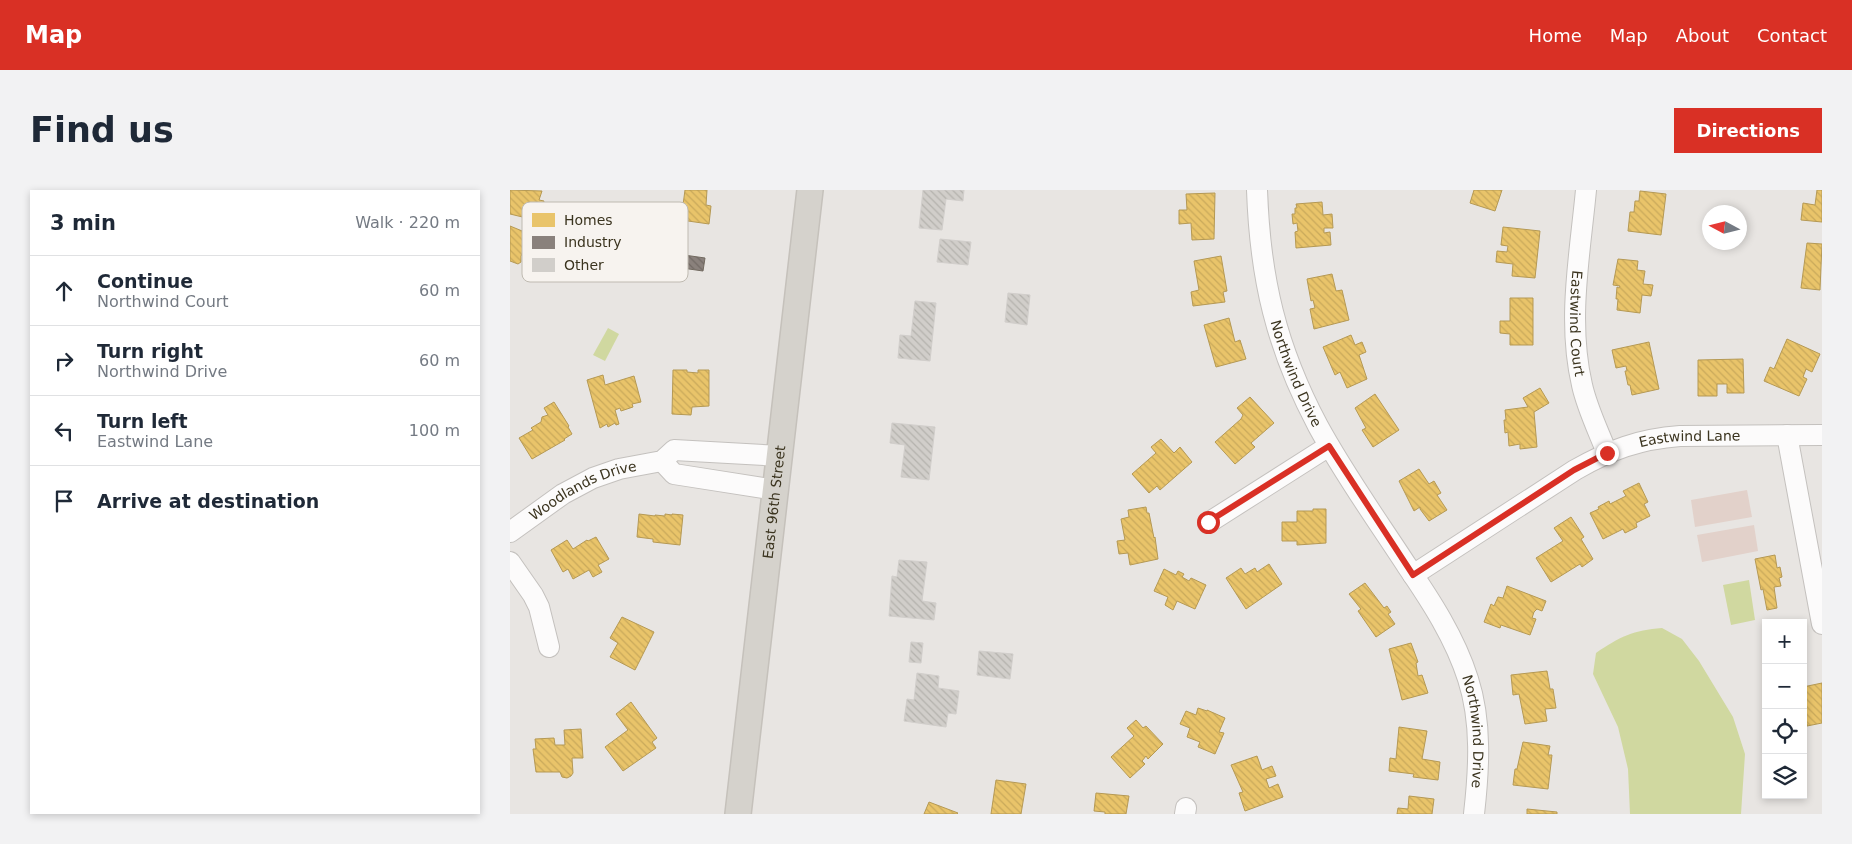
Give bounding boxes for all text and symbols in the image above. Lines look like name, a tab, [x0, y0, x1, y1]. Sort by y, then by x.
text: Map	[25, 21, 82, 49]
text: Home	[1529, 25, 1582, 46]
text: Map	[1610, 25, 1648, 46]
text: About	[1676, 25, 1729, 46]
text: Contact	[1757, 25, 1827, 46]
button: Directions	[1674, 108, 1822, 153]
text: Find us	[30, 110, 174, 150]
legend	[522, 202, 688, 282]
north arrow	[1702, 205, 1747, 250]
text: 3 min	[50, 211, 116, 235]
text: Homes	[564, 212, 613, 228]
text: Walk · 220 m	[355, 213, 460, 232]
text: Industry	[564, 234, 622, 250]
text: Other	[564, 257, 604, 273]
text: Continue	[97, 270, 193, 292]
street label: Eastwind Court	[1567, 270, 1588, 378]
icon: ahead	[50, 277, 78, 305]
text: 60 m	[419, 281, 460, 300]
text: Northwind Court	[97, 292, 229, 311]
street label: Northwind Drive	[1268, 318, 1325, 430]
text: Turn right	[97, 340, 203, 362]
icon: right	[50, 347, 78, 375]
text: 60 m	[419, 351, 460, 370]
text: Northwind Drive	[97, 362, 227, 381]
text: Turn left	[97, 410, 188, 432]
icon: left	[50, 417, 78, 445]
text: 100 m	[409, 421, 460, 440]
street label: Eastwind Lane	[1637, 428, 1740, 450]
text: Eastwind Lane	[97, 432, 213, 451]
route end	[1596, 442, 1619, 465]
street label: East 96th Street	[760, 444, 789, 560]
street label: Woodlands Drive	[526, 458, 638, 523]
icon: arrive	[50, 487, 78, 515]
text: Arrive at destination	[97, 490, 319, 512]
route start	[1197, 511, 1220, 534]
map controls	[1762, 619, 1807, 799]
button: +	[1762, 619, 1807, 664]
button: −	[1762, 664, 1807, 709]
street label: Northwind Drive	[1459, 673, 1486, 789]
button: locate	[1762, 709, 1807, 754]
button: layers	[1762, 754, 1807, 799]

